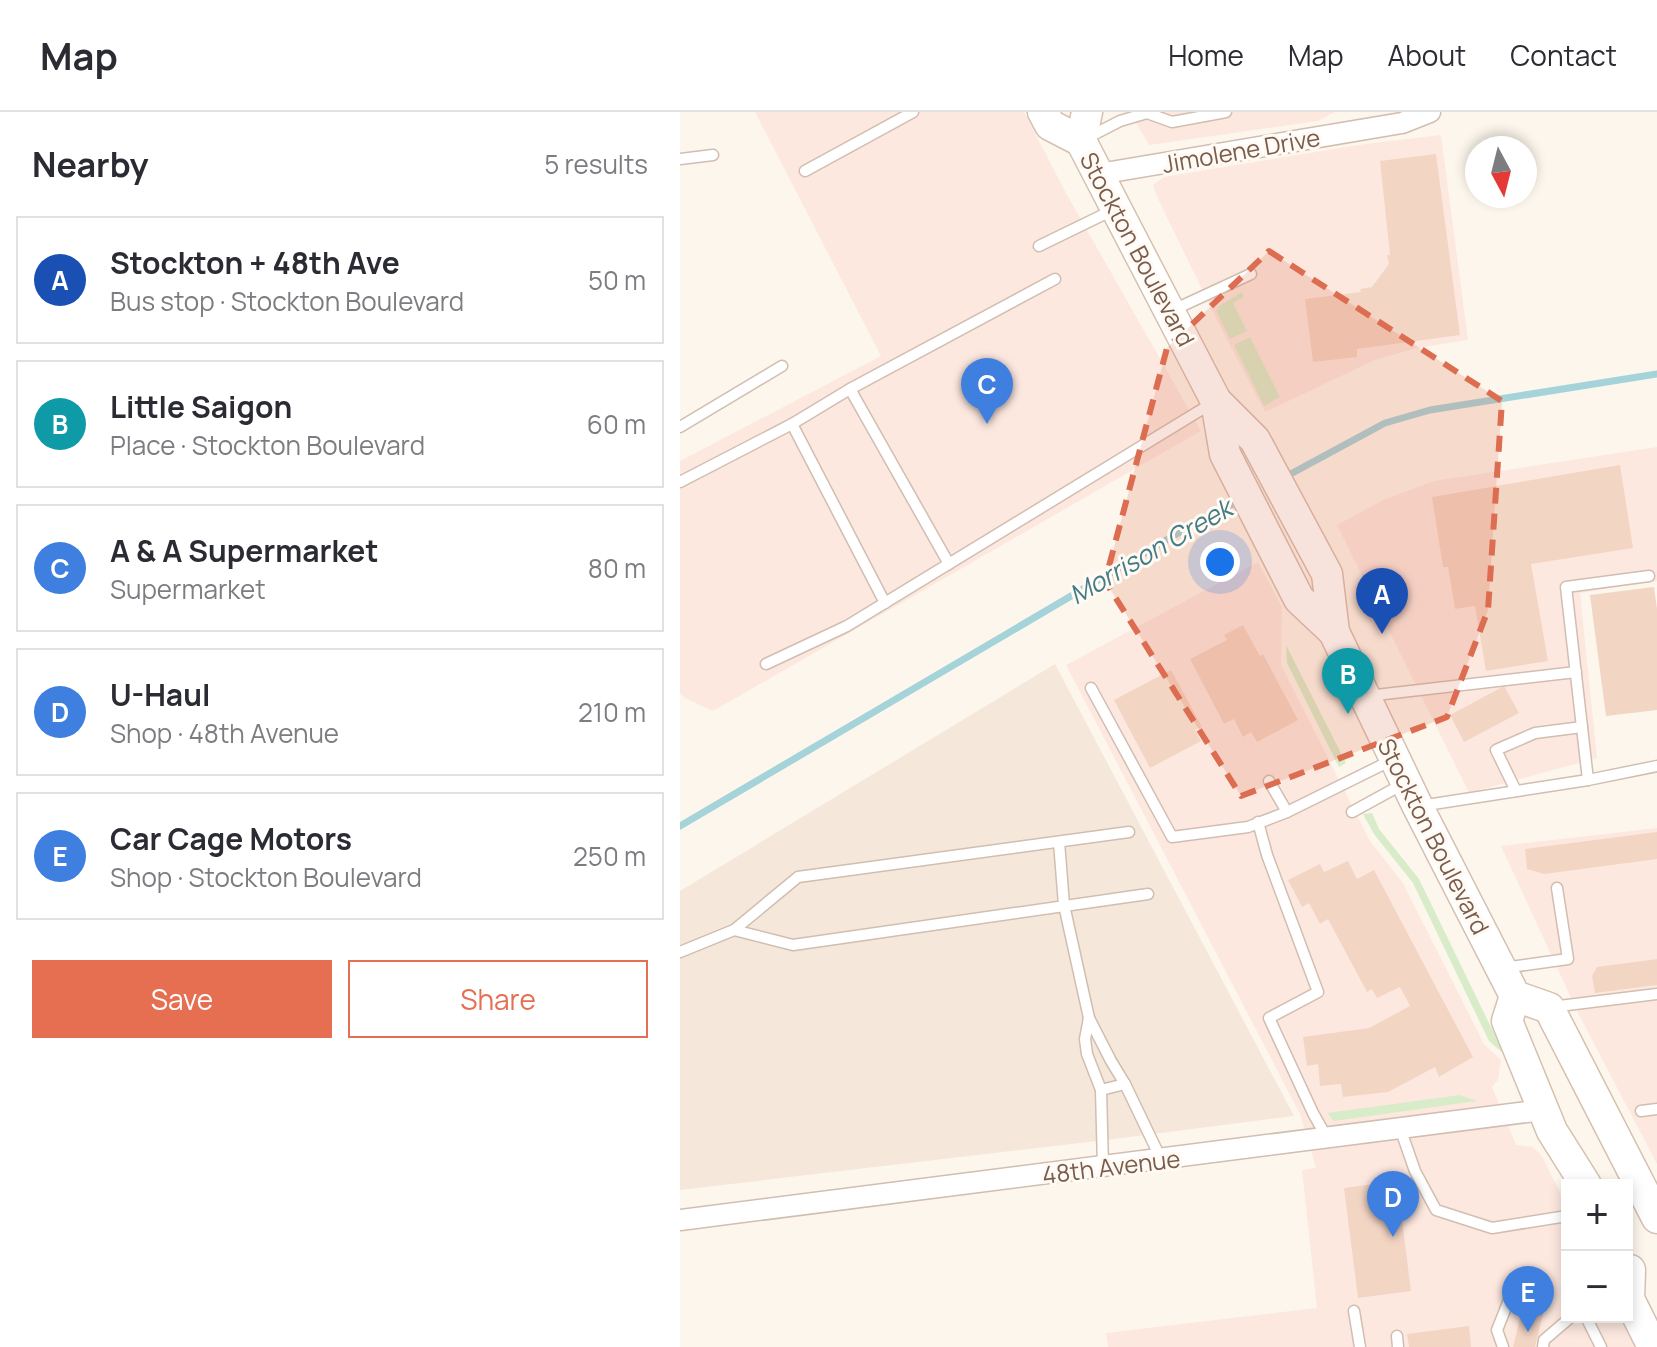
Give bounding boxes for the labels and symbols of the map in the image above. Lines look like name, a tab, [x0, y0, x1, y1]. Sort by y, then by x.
street label: Jimolene Drive	[1160, 120, 1322, 180]
north arrow	[1465, 136, 1537, 208]
street label: Stockton Boulevard	[1073, 146, 1203, 352]
pin: C	[961, 358, 1013, 424]
water label: Morrison Creek	[1062, 488, 1242, 612]
your location	[1200, 542, 1240, 582]
pin: A	[1356, 568, 1408, 634]
pin: B	[1322, 648, 1374, 714]
street label: Stockton Boulevard	[1370, 733, 1498, 939]
street label: 48th Avenue	[1040, 1141, 1182, 1191]
pin: D	[1367, 1171, 1419, 1237]
pin: E	[1502, 1266, 1554, 1332]

